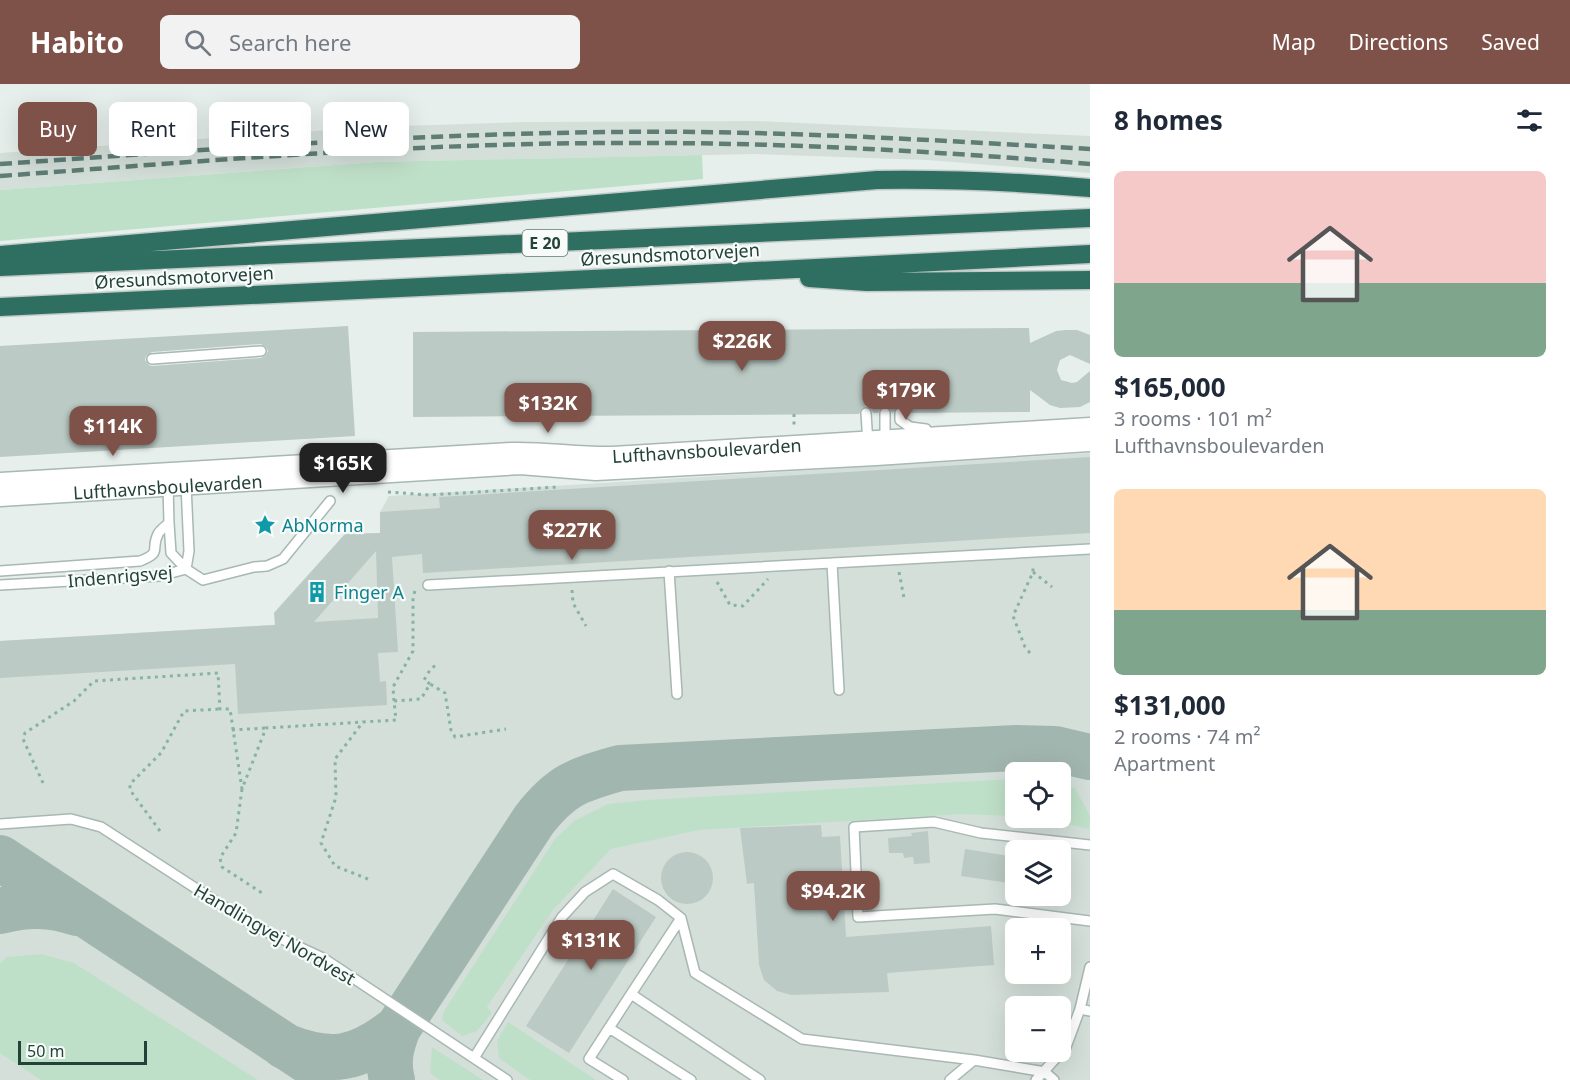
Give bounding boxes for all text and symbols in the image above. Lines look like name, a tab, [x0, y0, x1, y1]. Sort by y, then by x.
search box	[160, 15, 580, 69]
text: Habito	[30, 23, 124, 61]
icon: search	[181, 26, 214, 59]
text: Search here	[229, 27, 351, 57]
text: Map	[1272, 28, 1316, 56]
text: Directions	[1349, 28, 1448, 56]
text: Saved	[1481, 28, 1540, 56]
chip: Buy	[18, 102, 97, 156]
chip: Rent	[109, 102, 197, 156]
chip: Filters	[209, 102, 311, 156]
chip: New	[323, 102, 409, 156]
text: 8 homes	[1114, 102, 1223, 138]
icon: filters	[1513, 104, 1546, 137]
icon: home	[1276, 210, 1384, 318]
road number: E 20	[522, 230, 568, 256]
street label: Øresundsmotorvejen	[580, 237, 760, 271]
street label: Øresundsmotorvejen	[94, 260, 274, 294]
pin: $226K	[700, 321, 784, 372]
text: $226K	[712, 327, 772, 354]
text: $165,000	[1114, 369, 1226, 405]
pin: $179K	[864, 370, 948, 421]
text: $179K	[876, 376, 936, 403]
pin: $132K	[506, 383, 590, 434]
text: $132K	[518, 389, 578, 416]
text: 3 rooms · 101 m²	[1114, 405, 1272, 432]
pin: $114K	[71, 406, 155, 457]
text: $114K	[83, 412, 143, 439]
text: Lufthavnsboulevarden	[1114, 432, 1325, 459]
street label: Lufthavnsboulevarden	[611, 433, 802, 468]
pin: $165K	[301, 443, 385, 494]
text: $165K	[313, 449, 373, 476]
street label: Lufthavnsboulevarden	[72, 469, 263, 504]
pin: $227K	[530, 510, 614, 561]
place icon: AbNorma	[253, 513, 277, 537]
place label: AbNorma	[282, 513, 364, 537]
text: $227K	[542, 516, 602, 543]
icon: home	[1276, 528, 1384, 636]
street label: Indenrigsvej	[67, 559, 173, 593]
building icon: Finger A	[305, 580, 329, 604]
place label: Finger A	[334, 580, 404, 604]
text: $131,000	[1114, 687, 1226, 723]
text: 2 rooms · 74 m²	[1114, 723, 1261, 750]
text: Apartment	[1114, 750, 1215, 777]
map controls	[1005, 762, 1071, 1062]
button: locate	[1005, 762, 1071, 828]
button: layers	[1005, 840, 1071, 906]
pin: $94.2K	[784, 871, 882, 922]
text: $94.2K	[801, 877, 865, 904]
street label: Handlingvej Nordvest	[190, 878, 361, 990]
button: +	[1005, 918, 1071, 984]
pin: $131K	[549, 920, 633, 971]
text: $131K	[561, 926, 621, 953]
button: −	[1005, 996, 1071, 1062]
scale bar	[18, 1038, 147, 1066]
text: 50 m	[27, 1040, 64, 1062]

